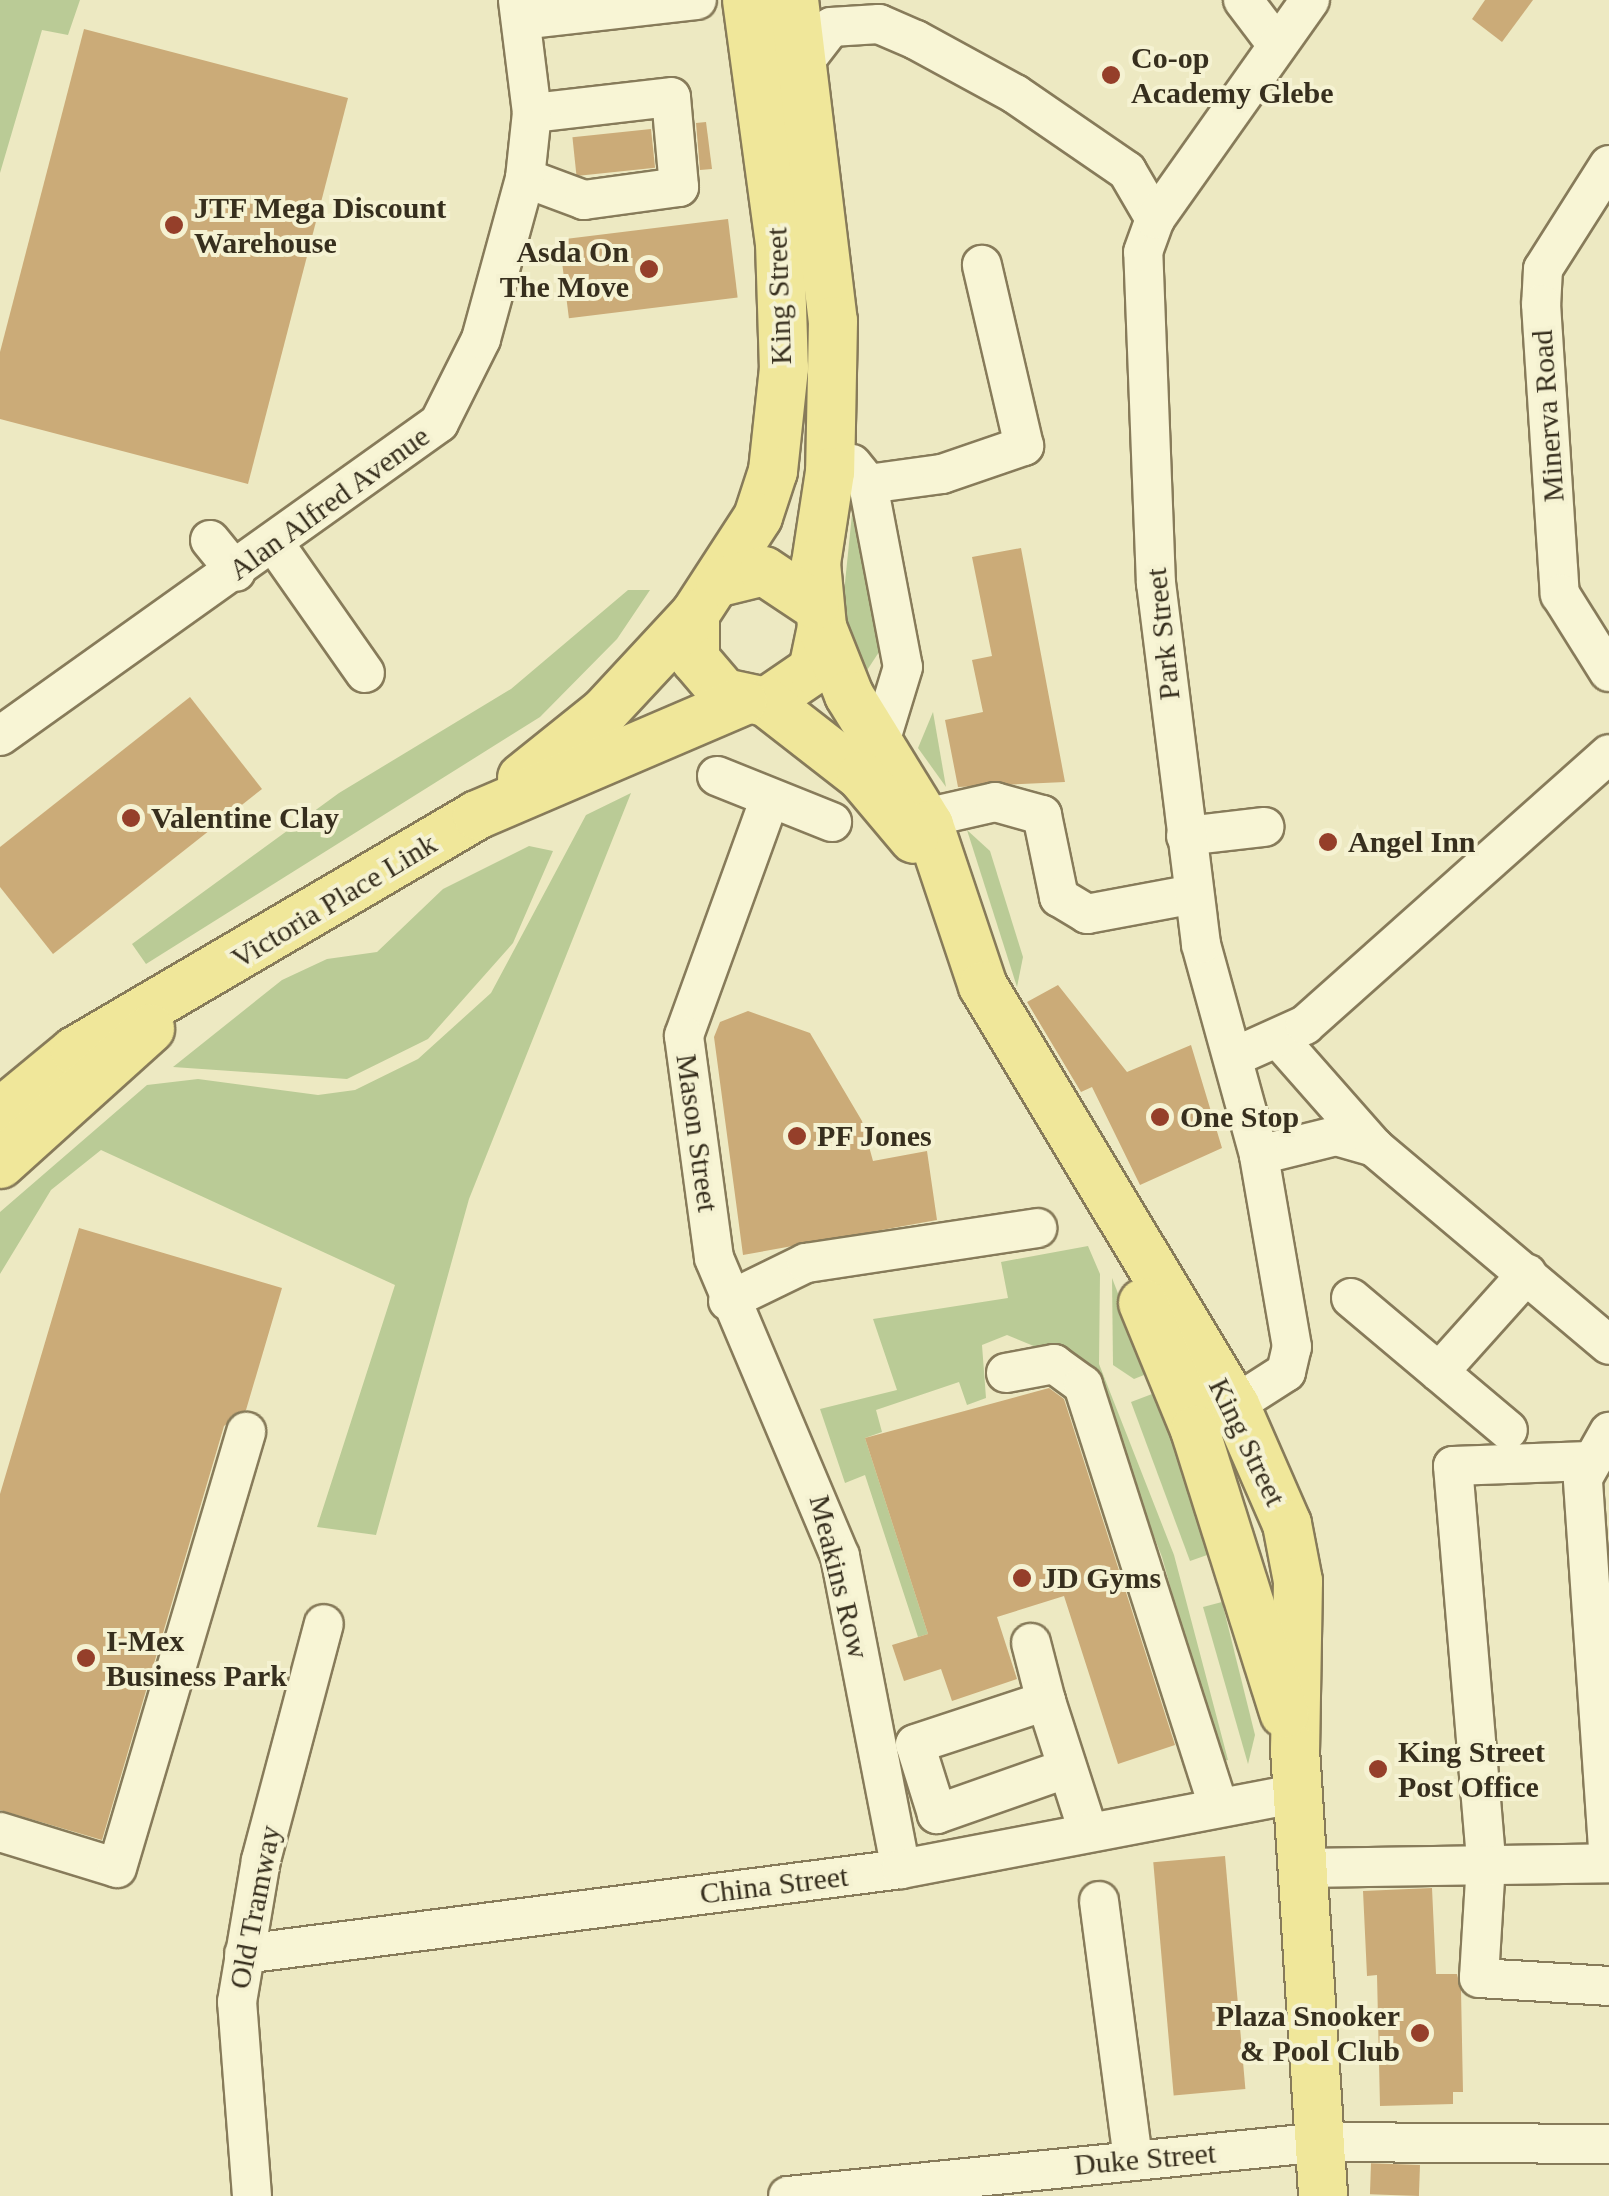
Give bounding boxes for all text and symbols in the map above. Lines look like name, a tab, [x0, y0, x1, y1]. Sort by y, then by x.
place label: Co-op Academy Glebe	[1131, 40, 1333, 110]
marker: Co-op Academy Glebe	[1100, 64, 1122, 86]
place label: JTF Mega Discount Warehouse	[194, 190, 447, 260]
marker: JTF Mega Discount Warehouse	[163, 214, 185, 236]
street label: King Street	[759, 227, 799, 365]
place label: Asda On The Move	[500, 234, 629, 304]
marker: Asda On The Move	[638, 258, 660, 280]
street label: Minerva Road	[1524, 329, 1572, 503]
street label: Alan Alfred Avenue	[220, 417, 438, 589]
street label: Park Street	[1138, 566, 1188, 702]
place label: Valentine Clay	[151, 800, 339, 836]
marker: Valentine Clay	[120, 807, 142, 829]
place label: Angel Inn	[1348, 824, 1476, 860]
street label: Victoria Place Link	[225, 826, 443, 976]
marker: Angel Inn	[1317, 831, 1339, 853]
street label: Mason Street	[668, 1052, 726, 1214]
place label: One Stop	[1180, 1099, 1299, 1135]
marker: One Stop	[1149, 1106, 1171, 1128]
place label: PF Jones	[817, 1118, 933, 1154]
marker: PF Jones	[786, 1125, 808, 1147]
street label: King Street	[1201, 1372, 1293, 1512]
street label: Meakins Row	[801, 1491, 877, 1663]
place label: JD Gyms	[1042, 1560, 1161, 1596]
marker: JD Gyms	[1011, 1567, 1033, 1589]
place label: I-Mex Business Park	[106, 1623, 287, 1694]
marker: I-Mex Business Park	[75, 1647, 97, 1669]
place label: King Street Post Office	[1398, 1734, 1545, 1804]
marker: King Street Post Office	[1367, 1758, 1389, 1780]
street label: Old Tramway	[221, 1822, 289, 1992]
street label: China Street	[698, 1858, 850, 1912]
place label: Plaza Snooker & Pool Club	[1216, 1998, 1400, 2068]
marker: Plaza Snooker & Pool Club	[1409, 2022, 1431, 2044]
street label: Duke Street	[1072, 2135, 1218, 2183]

